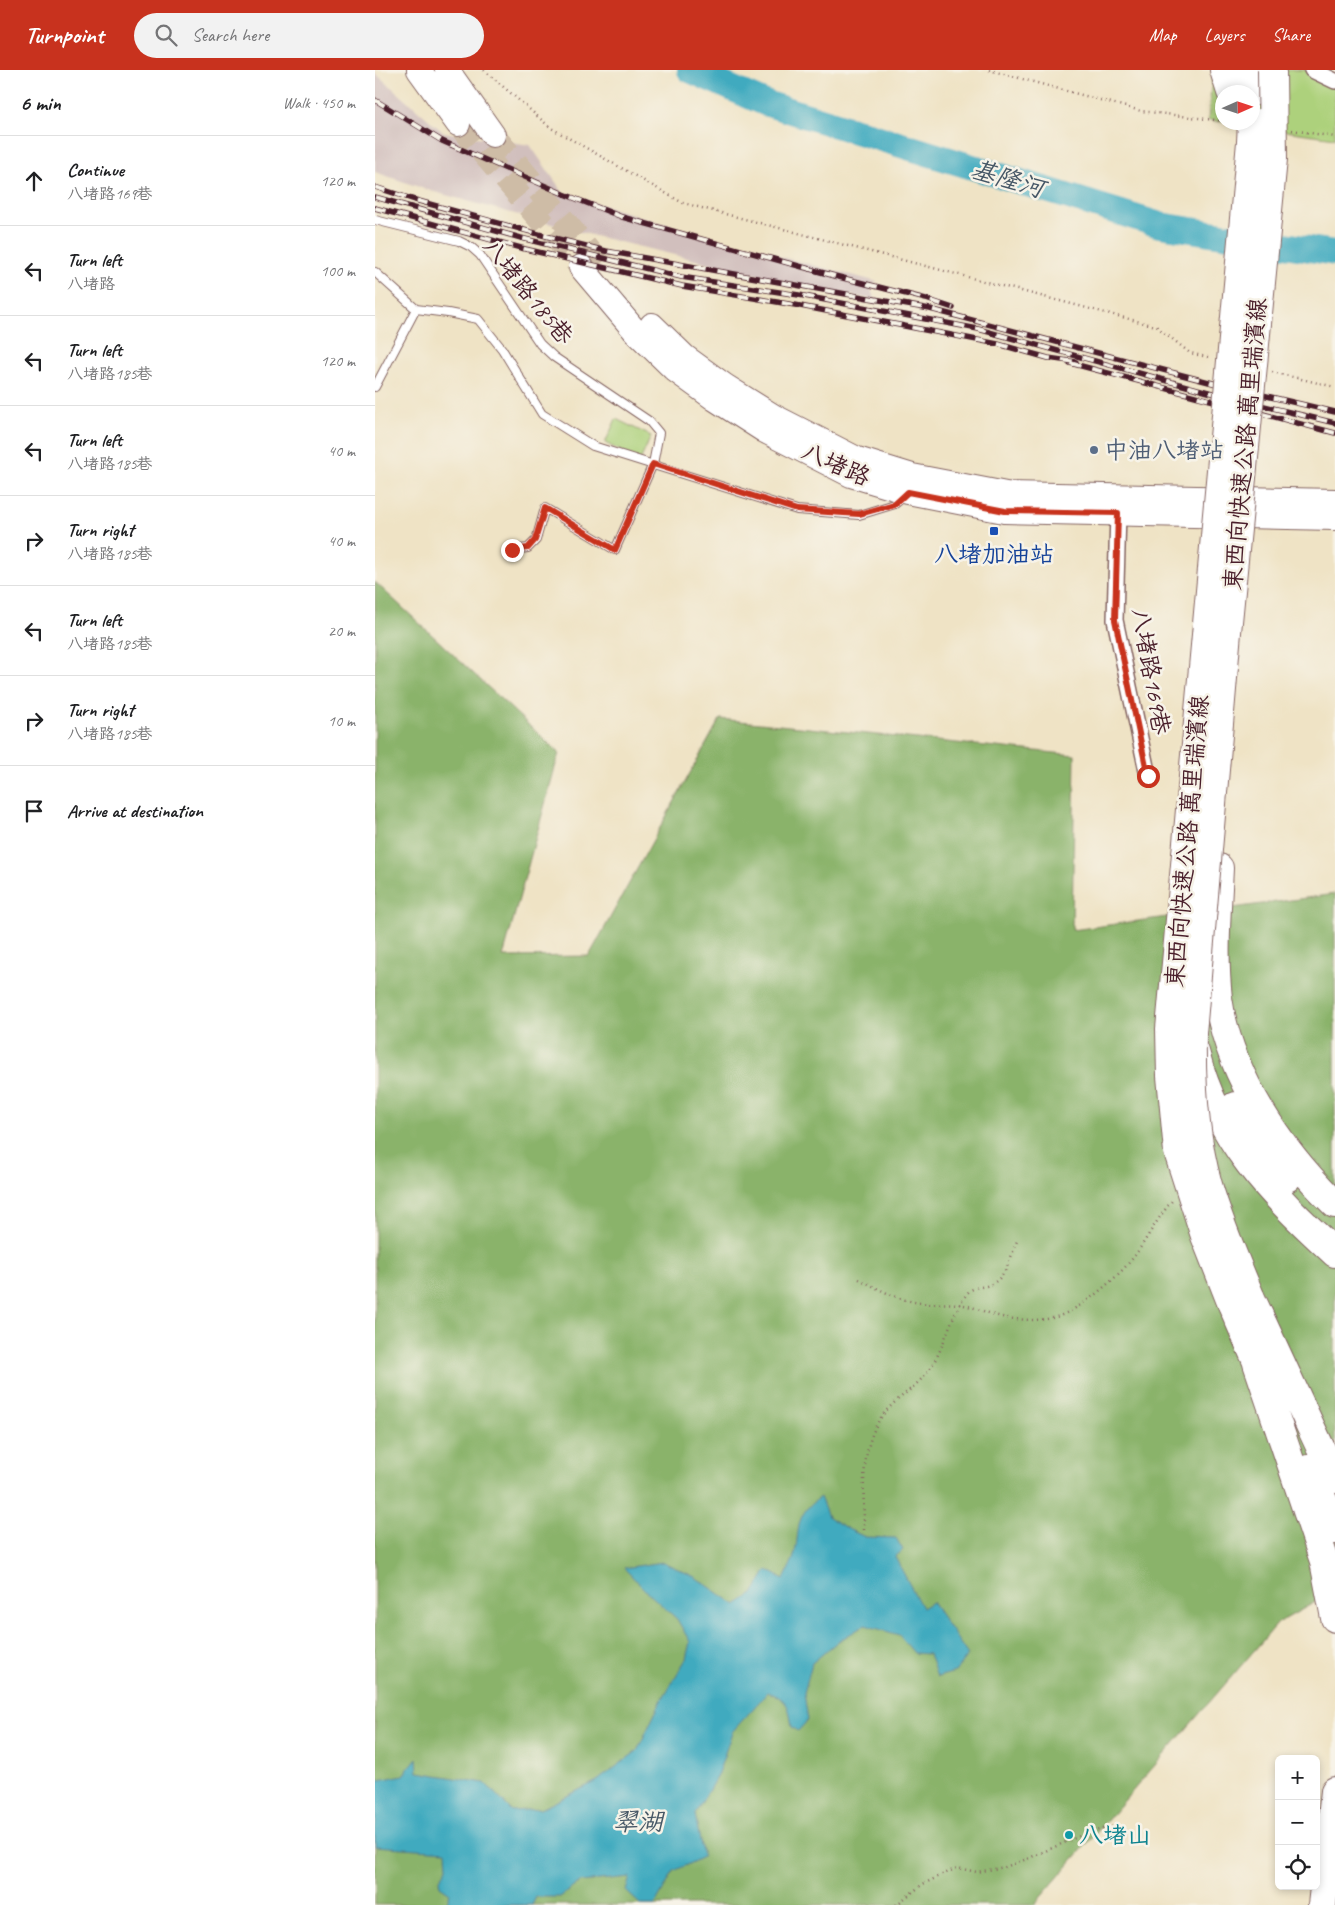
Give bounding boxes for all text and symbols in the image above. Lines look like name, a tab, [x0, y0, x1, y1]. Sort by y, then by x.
search box	[134, 13, 484, 58]
text: Turnpoint	[25, 20, 104, 50]
icon: search	[152, 21, 180, 49]
text: Search here	[192, 23, 269, 47]
text: Map	[1149, 24, 1177, 46]
text: Layers	[1205, 24, 1244, 46]
text: Share	[1272, 24, 1310, 46]
north arrow	[1215, 85, 1260, 130]
text: 6 min	[20, 90, 61, 116]
text: Walk · 450 m	[283, 93, 355, 113]
water label: 基隆河	[967, 153, 1052, 206]
text: Continue	[67, 158, 124, 182]
icon: ahead	[20, 167, 48, 195]
text: 120 m	[321, 171, 355, 191]
text: 八堵路169巷	[67, 184, 153, 204]
street label: 八堵路185巷	[476, 232, 580, 350]
text: Turn left	[67, 248, 122, 272]
icon: left	[20, 257, 48, 285]
text: 100 m	[321, 261, 355, 281]
text: 八堵路	[67, 274, 115, 294]
street label: 東西向快速公路 萬里瑞濱線	[1217, 296, 1273, 592]
text: Turn left	[67, 338, 122, 362]
icon: left	[20, 347, 48, 375]
text: 120 m	[321, 351, 355, 371]
text: 八堵路185巷	[67, 364, 153, 384]
text: Turn left	[67, 428, 122, 452]
place label: 中油八堵站	[1104, 435, 1224, 465]
street label: 八堵路	[797, 436, 875, 492]
icon: left	[20, 437, 48, 465]
text: 40 m	[328, 441, 355, 461]
marker: 中油八堵站	[1088, 444, 1100, 456]
text: 八堵路185巷	[67, 454, 153, 474]
text: Turn right	[67, 518, 134, 542]
marker: 八堵加油站	[988, 525, 1000, 537]
icon: right	[20, 527, 48, 555]
text: 40 m	[328, 531, 355, 551]
route end	[501, 539, 524, 562]
place label: 八堵加油站	[934, 539, 1054, 569]
text: 八堵路185巷	[67, 544, 153, 564]
street label: 八堵路169巷	[1125, 605, 1177, 737]
text: Turn left	[67, 608, 122, 632]
icon: left	[20, 617, 48, 645]
text: 20 m	[328, 621, 355, 641]
text: 八堵路185巷	[67, 634, 153, 654]
street label: 東西向快速公路 萬里瑞濱線	[1159, 693, 1215, 989]
text: Turn right	[67, 698, 134, 722]
icon: right	[20, 707, 48, 735]
text: 10 m	[328, 711, 355, 731]
text: 八堵路185巷	[67, 724, 153, 744]
route start	[1137, 765, 1160, 788]
icon: arrive	[20, 797, 48, 825]
text: Arrive at destination	[67, 799, 203, 823]
map controls	[1275, 1755, 1320, 1890]
button: +	[1275, 1755, 1320, 1800]
button: −	[1275, 1800, 1320, 1845]
water label: 翠湖	[613, 1806, 666, 1838]
place label: 八堵山	[1079, 1820, 1151, 1850]
marker: 八堵山	[1063, 1829, 1075, 1841]
button: locate	[1275, 1845, 1320, 1890]

